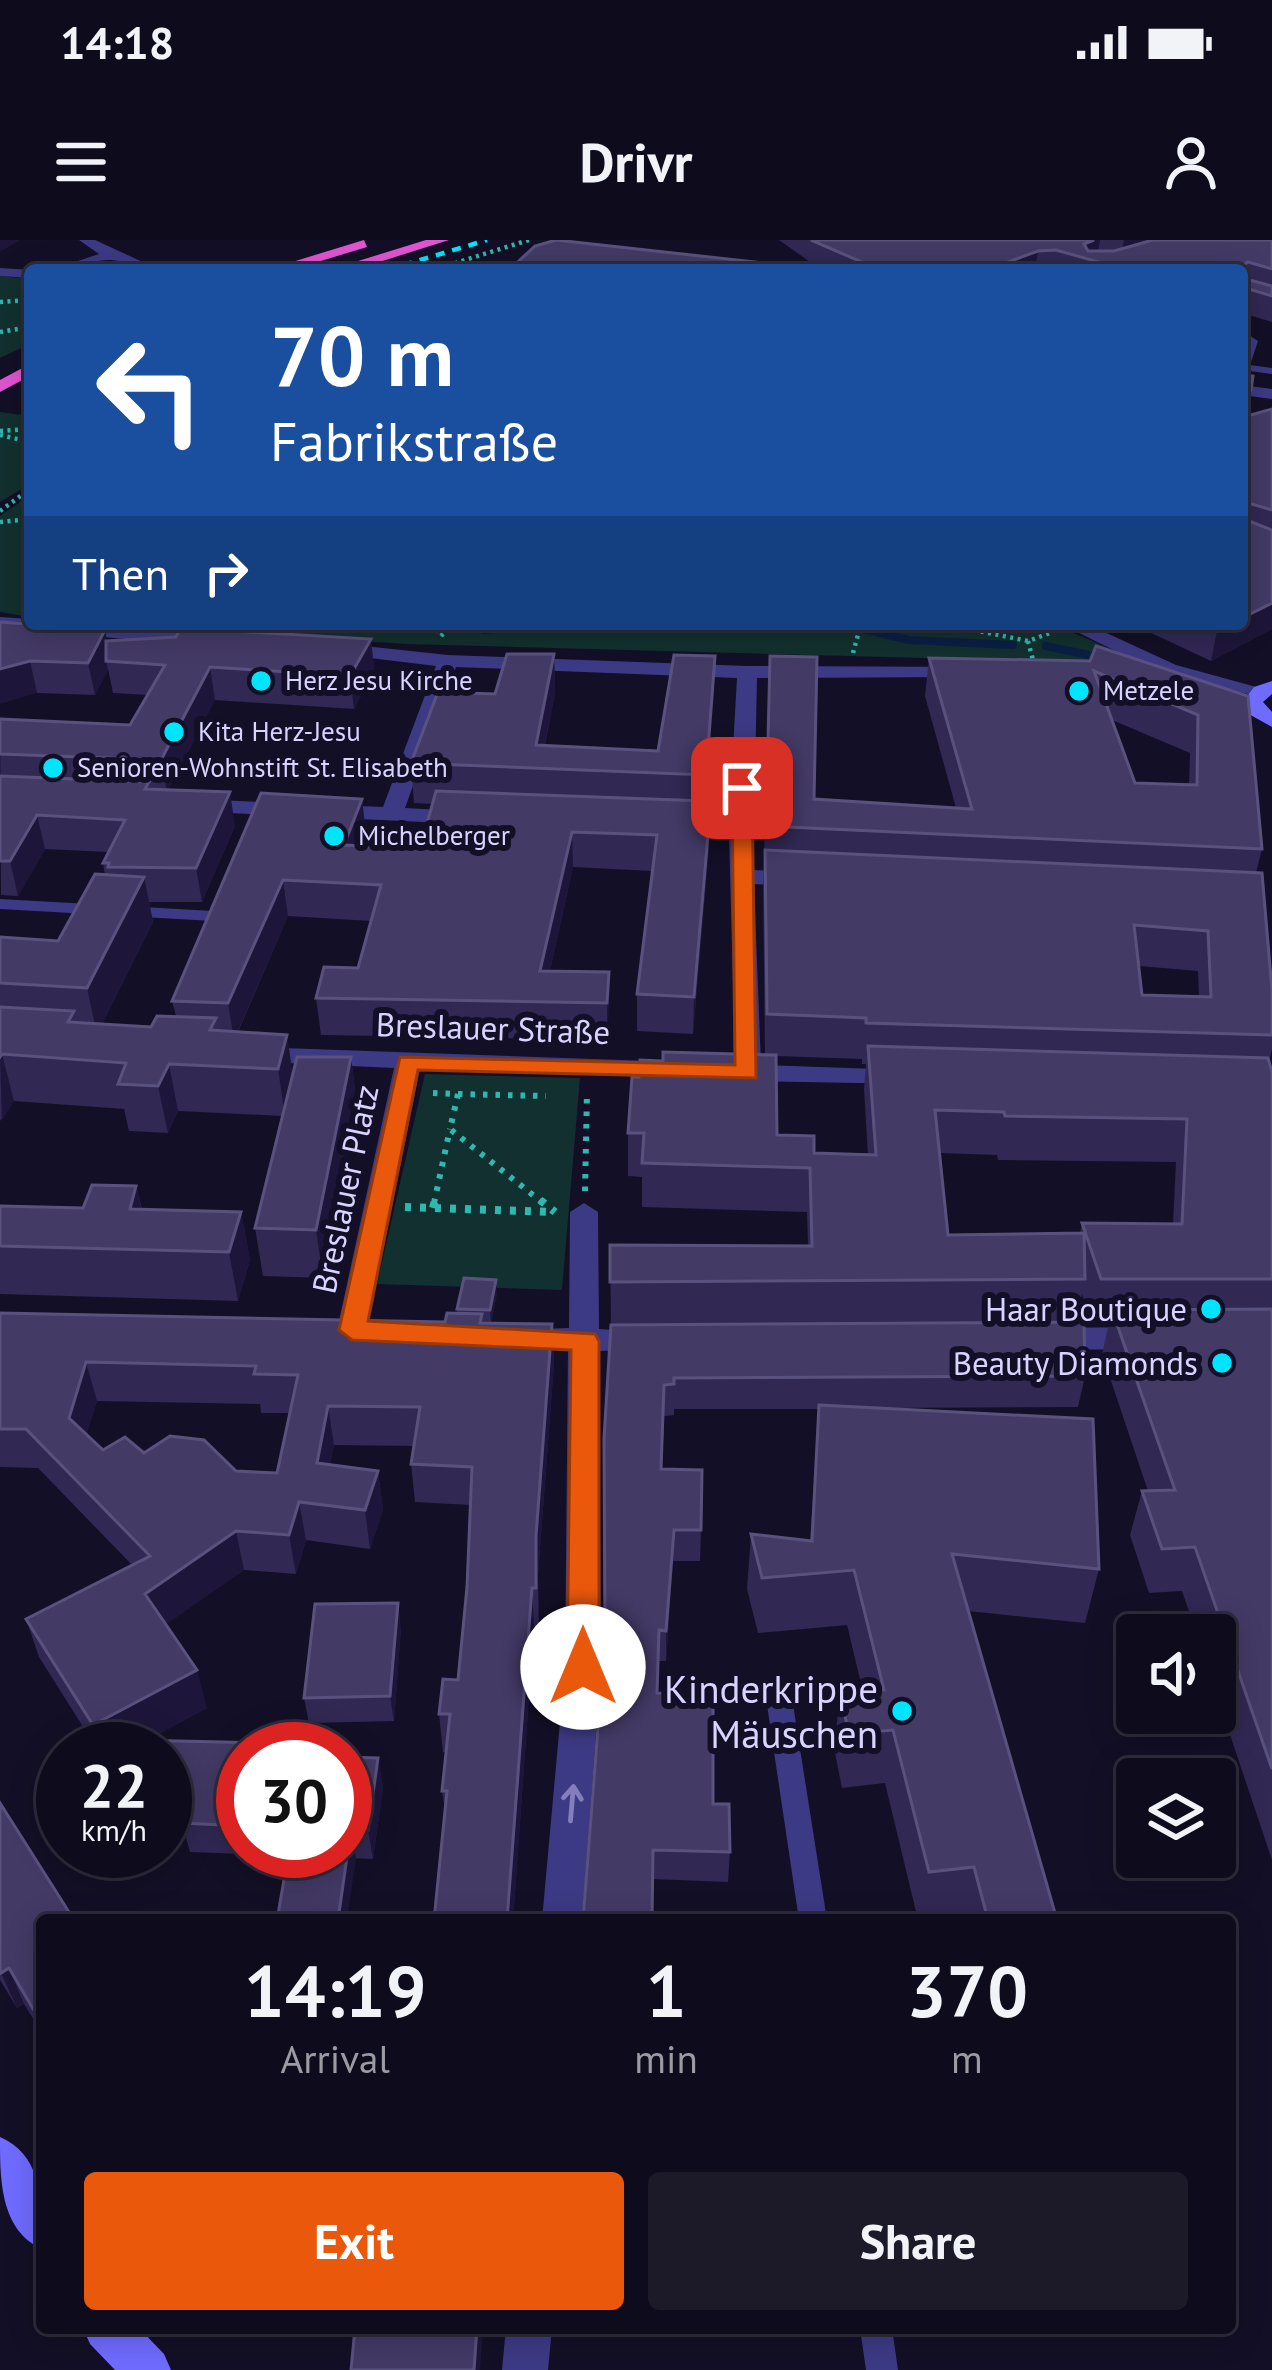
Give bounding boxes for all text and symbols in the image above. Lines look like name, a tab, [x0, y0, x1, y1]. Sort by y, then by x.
text: 14:18	[60, 13, 174, 71]
text: Drivr	[579, 127, 693, 197]
icon: menu	[48, 129, 114, 195]
icon: person	[1158, 129, 1224, 195]
text: 70 m	[270, 300, 454, 409]
icon: left	[72, 312, 228, 468]
text: Fabrikstraße	[270, 406, 558, 476]
icon: right	[193, 540, 259, 606]
text: Then	[72, 544, 169, 602]
place label: Herz Jesu Kirche	[285, 663, 473, 697]
marker: Herz Jesu Kirche	[248, 668, 274, 694]
place label: Metzele	[1103, 673, 1194, 707]
marker: Metzele	[1066, 678, 1092, 704]
place label: Kita Herz-Jesu	[198, 714, 361, 748]
marker: Kita Herz-Jesu	[161, 719, 187, 745]
pin	[691, 737, 793, 839]
place label: Senioren-Wohnstift St. Elisabeth	[77, 750, 448, 784]
marker: Senioren-Wohnstift St. Elisabeth	[40, 755, 66, 781]
icon: arrive	[709, 755, 775, 821]
place label: Michelberger	[358, 818, 510, 852]
marker: Michelberger	[321, 823, 347, 849]
street label: Breslauer Straße	[375, 1002, 611, 1053]
street label: Breslauer Platz	[301, 1081, 388, 1297]
place label: Haar Boutique	[985, 1287, 1187, 1330]
marker: Haar Boutique	[1198, 1296, 1224, 1322]
place label: Beauty Diamonds	[953, 1341, 1198, 1384]
marker: Beauty Diamonds	[1209, 1350, 1235, 1376]
position arrow	[520, 1604, 646, 1730]
map controls	[1116, 1614, 1236, 1878]
button: sound	[1116, 1614, 1236, 1734]
place label: Kinderkrippe Mäuschen	[664, 1663, 878, 1759]
marker: Kinderkrippe Mäuschen	[889, 1698, 915, 1724]
speed limit sign: 30	[216, 1722, 372, 1878]
text: 22	[80, 1746, 148, 1824]
button: layers	[1116, 1758, 1236, 1878]
one-way arrow	[560, 1784, 583, 1823]
text: km/h	[81, 1810, 147, 1849]
text: 14:19	[244, 1944, 427, 2037]
text: 1	[646, 1944, 687, 2037]
text: 370	[906, 1944, 1028, 2037]
text: Arrival	[281, 2033, 390, 2084]
text: min	[634, 2033, 698, 2084]
text: m	[951, 2033, 983, 2084]
button: Exit	[84, 2172, 624, 2310]
button: Share	[648, 2172, 1188, 2310]

